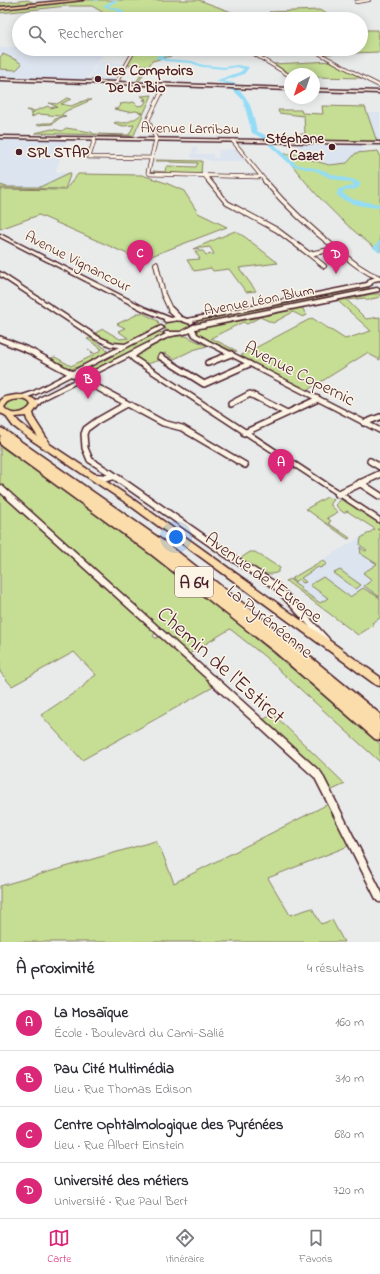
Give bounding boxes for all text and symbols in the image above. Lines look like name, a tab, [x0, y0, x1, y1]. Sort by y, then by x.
search box	[12, 12, 368, 56]
icon: search	[26, 23, 48, 45]
text: Rechercher	[58, 23, 123, 45]
place label: Les Comptoirs De La Bio	[105, 60, 194, 99]
north arrow	[284, 68, 320, 104]
marker: Les Comptoirs De La Bio	[93, 74, 103, 84]
street label: Avenue Larribau	[140, 117, 240, 141]
place label: Stéphane Cazet	[266, 128, 325, 167]
place label: SPL STAP	[27, 142, 89, 164]
marker: Stéphane Cazet	[327, 142, 337, 152]
marker: SPL STAP	[14, 147, 24, 157]
street label: Avenue Vignancour	[20, 226, 135, 299]
pin: C	[127, 240, 153, 273]
pin: D	[323, 241, 349, 274]
street label: Avenue Léon Blum	[202, 279, 316, 322]
street label: Avenue Copernic	[239, 336, 359, 414]
pin: B	[75, 366, 101, 399]
pin: A	[268, 449, 294, 482]
your location	[166, 527, 186, 547]
street label: Avenue de l'Europe	[199, 527, 328, 631]
road number: A 64	[175, 567, 213, 597]
street label: La Pyrénéenne	[220, 580, 318, 666]
street label: Chemin de l'Estiret	[149, 600, 292, 733]
text: À proximité	[16, 956, 94, 981]
text: 4 résultats	[307, 959, 364, 978]
text: La Mosaïque	[54, 1002, 128, 1024]
text: A	[25, 1013, 33, 1032]
text: 160 m	[335, 1013, 364, 1032]
text: École · Boulevard du Cami-Salié	[54, 1024, 224, 1043]
text: Pau Cité Multimédia	[54, 1058, 174, 1080]
text: B	[25, 1069, 33, 1088]
text: 310 m	[336, 1069, 364, 1088]
text: Lieu · Rue Thomas Edison	[54, 1080, 192, 1099]
text: Centre Ophtalmologique des Pyrénées	[54, 1114, 283, 1136]
text: C	[25, 1125, 33, 1144]
text: 680 m	[334, 1125, 364, 1144]
text: Lieu · Rue Albert Einstein	[54, 1136, 184, 1155]
text: Université des métiers	[54, 1170, 189, 1192]
text: D	[24, 1181, 34, 1200]
text: 720 m	[333, 1181, 364, 1200]
text: Université · Rue Paul Bert	[54, 1192, 188, 1211]
tab: Carte	[47, 1227, 71, 1267]
tab: Itinéraire	[166, 1227, 204, 1267]
tab: Favoris	[299, 1227, 333, 1267]

